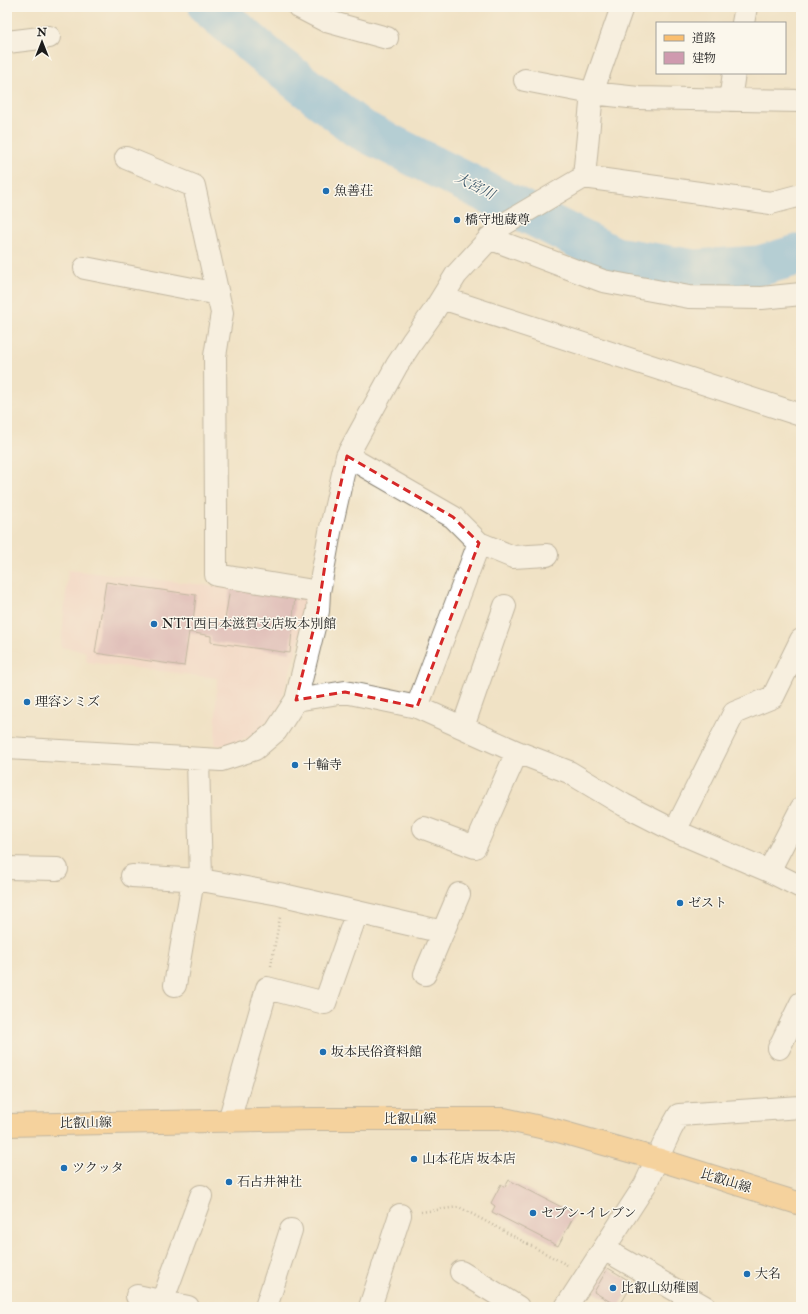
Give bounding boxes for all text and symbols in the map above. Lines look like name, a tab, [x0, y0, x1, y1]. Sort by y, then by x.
north arrow	[22, 22, 62, 62]
legend	[656, 22, 786, 74]
text: N	[36, 26, 48, 39]
text: 道路	[692, 31, 716, 46]
text: 建物	[692, 51, 716, 66]
water label: 大宮川	[452, 169, 499, 204]
place label: 魚善荘	[334, 183, 373, 199]
marker: 魚善荘	[321, 186, 331, 196]
place label: 橋守地蔵尊	[465, 212, 530, 228]
marker: 橋守地蔵尊	[452, 215, 462, 225]
place label: NTT西日本滋賀支店坂本別館	[162, 616, 336, 632]
marker: NTT西日本滋賀支店坂本別館	[149, 619, 159, 629]
place label: 理容シミズ	[35, 694, 100, 710]
marker: 理容シミズ	[22, 697, 32, 707]
place label: 十輪寺	[303, 757, 342, 773]
marker: 十輪寺	[290, 760, 300, 770]
place label: ゼスト	[688, 895, 727, 911]
marker: ゼスト	[675, 898, 685, 908]
place label: 坂本民俗資料館	[331, 1044, 422, 1060]
marker: 坂本民俗資料館	[318, 1047, 328, 1057]
street label: 比叡山線	[384, 1111, 436, 1127]
street label: 比叡山線	[60, 1115, 112, 1131]
place label: 山本花店 坂本店	[422, 1151, 516, 1167]
marker: 山本花店 坂本店	[409, 1154, 419, 1164]
place label: ツクッタ	[72, 1160, 124, 1176]
marker: ツクッタ	[59, 1163, 69, 1173]
street label: 比叡山線	[699, 1166, 753, 1196]
place label: 石占井神社	[237, 1174, 302, 1190]
marker: 石占井神社	[224, 1177, 234, 1187]
place label: セブン-イレブン	[541, 1205, 636, 1221]
marker: セブン-イレブン	[528, 1208, 538, 1218]
place label: 大名	[755, 1266, 781, 1282]
marker: 大名	[742, 1269, 752, 1279]
place label: 比叡山幼稚園	[621, 1280, 699, 1296]
marker: 比叡山幼稚園	[608, 1283, 618, 1293]

